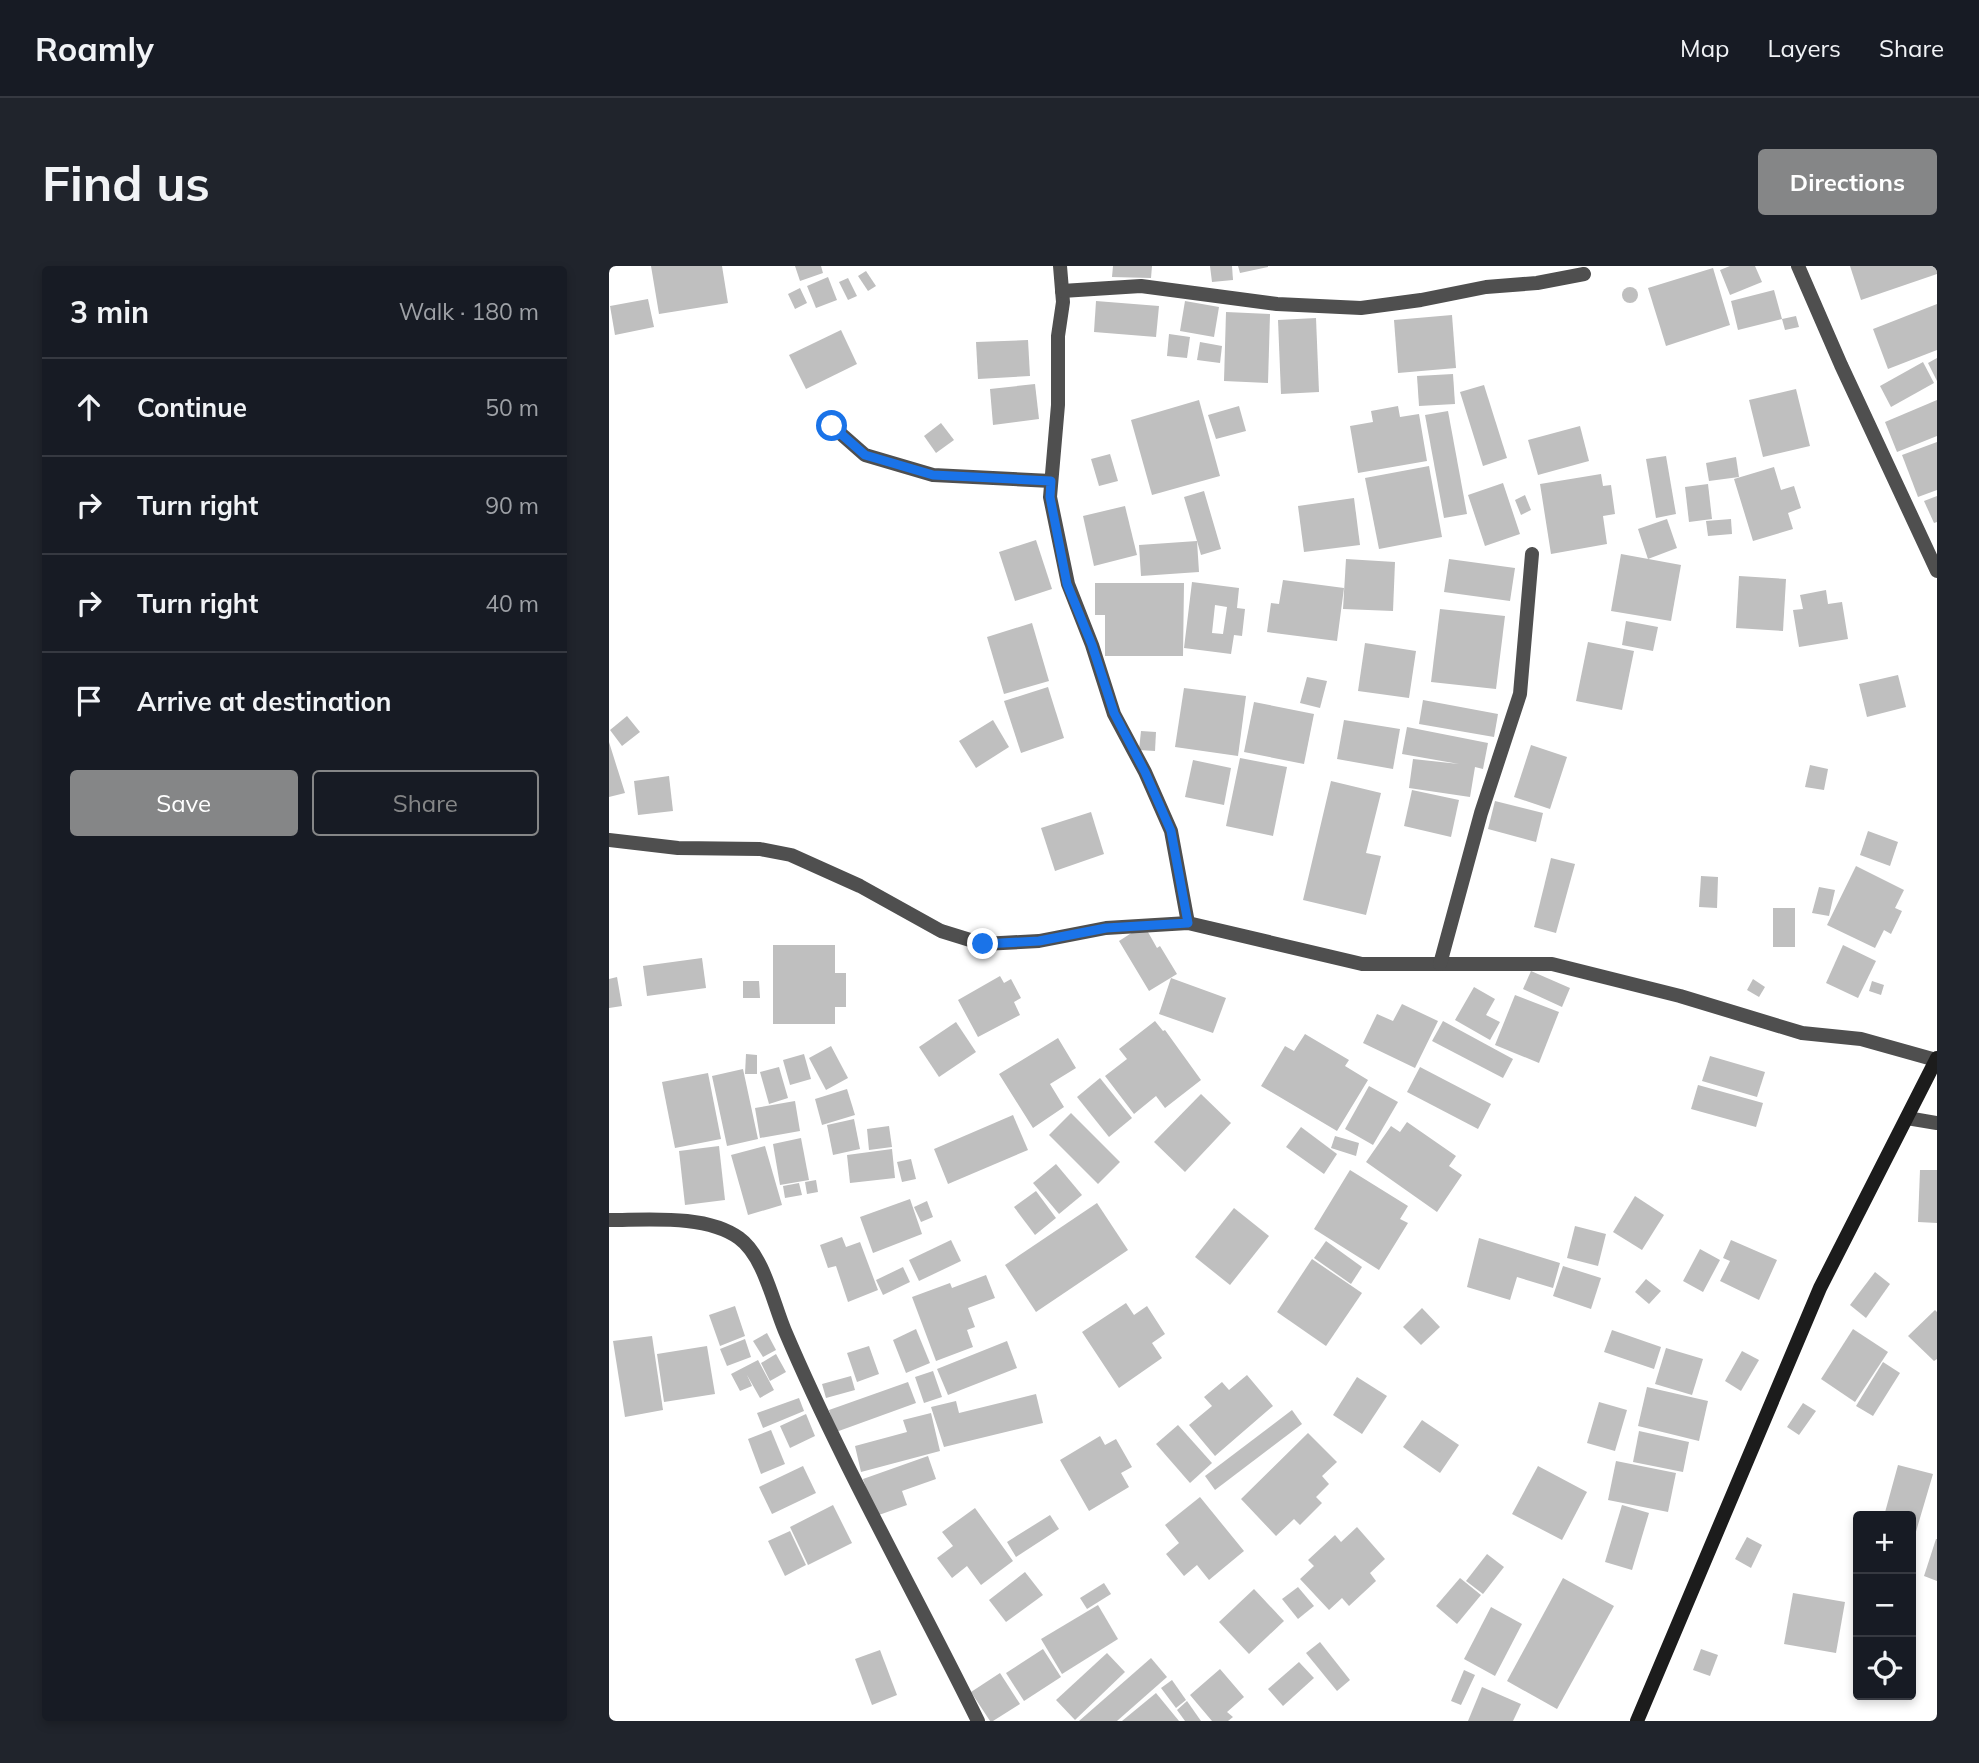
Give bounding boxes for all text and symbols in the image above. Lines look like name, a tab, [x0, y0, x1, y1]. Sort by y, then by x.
text: Roamly	[35, 28, 154, 69]
text: Map	[1680, 33, 1729, 63]
text: Layers	[1767, 33, 1841, 63]
text: Share	[1879, 33, 1944, 63]
button: Directions	[1758, 149, 1937, 215]
text: Find us	[42, 152, 210, 213]
text: 3 min	[70, 293, 149, 331]
text: Walk · 180 m	[399, 297, 539, 326]
icon: ahead	[70, 388, 108, 426]
text: Continue	[137, 391, 247, 424]
text: 50 m	[485, 393, 539, 422]
route start	[816, 410, 847, 441]
icon: right	[70, 486, 108, 524]
text: Turn right	[137, 489, 258, 522]
text: 90 m	[485, 491, 539, 520]
icon: right	[70, 584, 108, 622]
text: Turn right	[137, 587, 258, 620]
text: 40 m	[485, 589, 539, 618]
icon: arrive	[70, 682, 108, 720]
text: Arrive at destination	[137, 685, 392, 718]
button: Save	[70, 770, 298, 836]
button: Share	[312, 770, 539, 836]
route end	[967, 928, 998, 959]
map controls	[1853, 1511, 1916, 1700]
button: +	[1853, 1511, 1916, 1574]
button: −	[1853, 1574, 1916, 1637]
button: locate	[1853, 1637, 1916, 1700]

